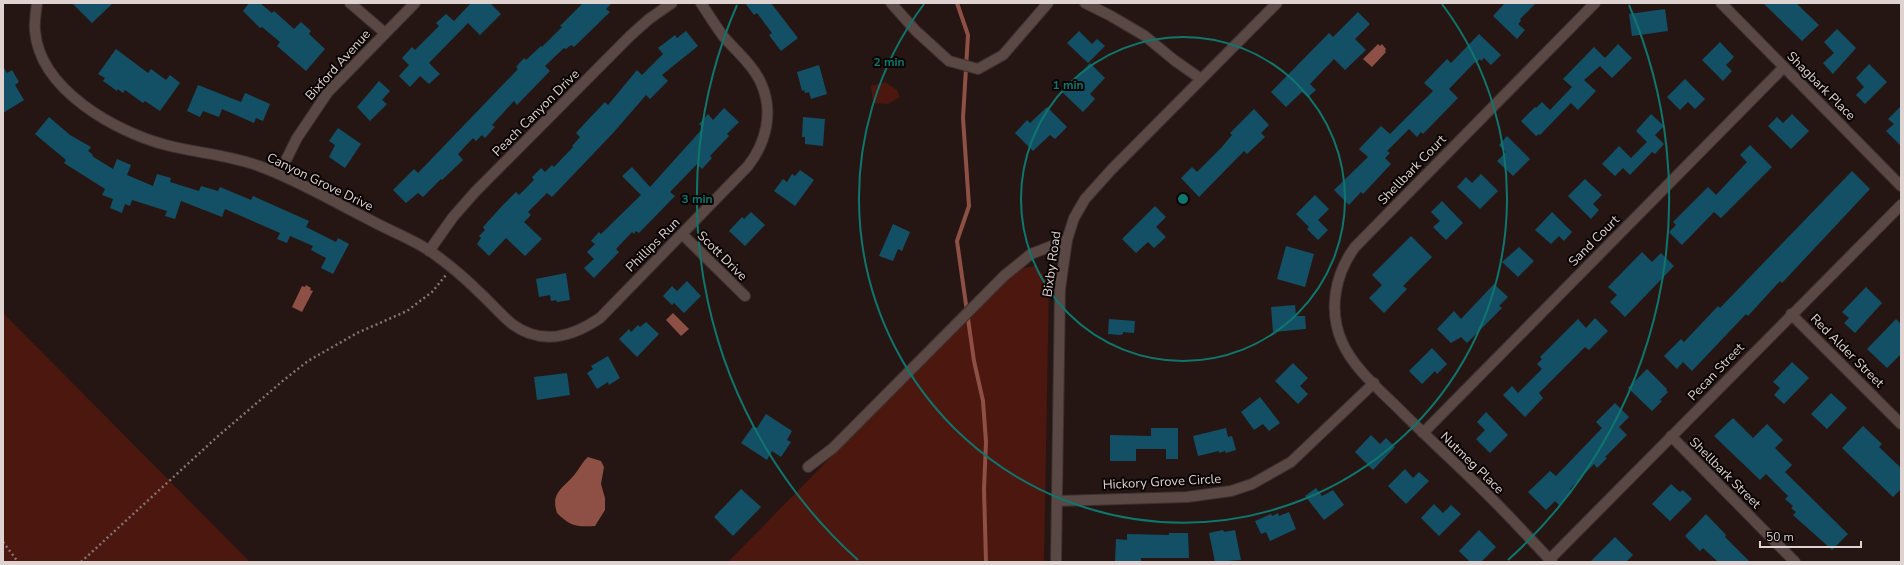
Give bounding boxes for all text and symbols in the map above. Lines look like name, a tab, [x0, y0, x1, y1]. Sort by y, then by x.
street label: Bixford Avenue	[301, 26, 375, 104]
street label: Shagbark Place	[1783, 48, 1859, 124]
text: 2 min	[873, 54, 905, 70]
street label: Peach Canyon Drive	[488, 65, 584, 161]
text: 1 min	[1052, 77, 1084, 93]
street label: Shellbark Court	[1374, 131, 1451, 209]
street label: Canyon Grove Drive	[264, 148, 376, 216]
text: 3 min	[681, 191, 713, 207]
centre of rings	[1176, 192, 1190, 206]
street label: Sand Court	[1564, 211, 1624, 271]
street label: Phillips Run	[622, 214, 684, 276]
street label: Scott Drive	[693, 227, 751, 285]
street label: Bixby Road	[1038, 230, 1066, 298]
street label: Red Alder Street	[1806, 310, 1888, 392]
street label: Pecan Street	[1684, 339, 1748, 405]
street label: Nutmeg Place	[1436, 428, 1508, 498]
street label: Shellbark Street	[1685, 433, 1765, 513]
street label: Hickory Grove Circle	[1102, 470, 1222, 494]
scale bar	[1760, 523, 1861, 549]
text: 50 m	[1766, 529, 1794, 545]

